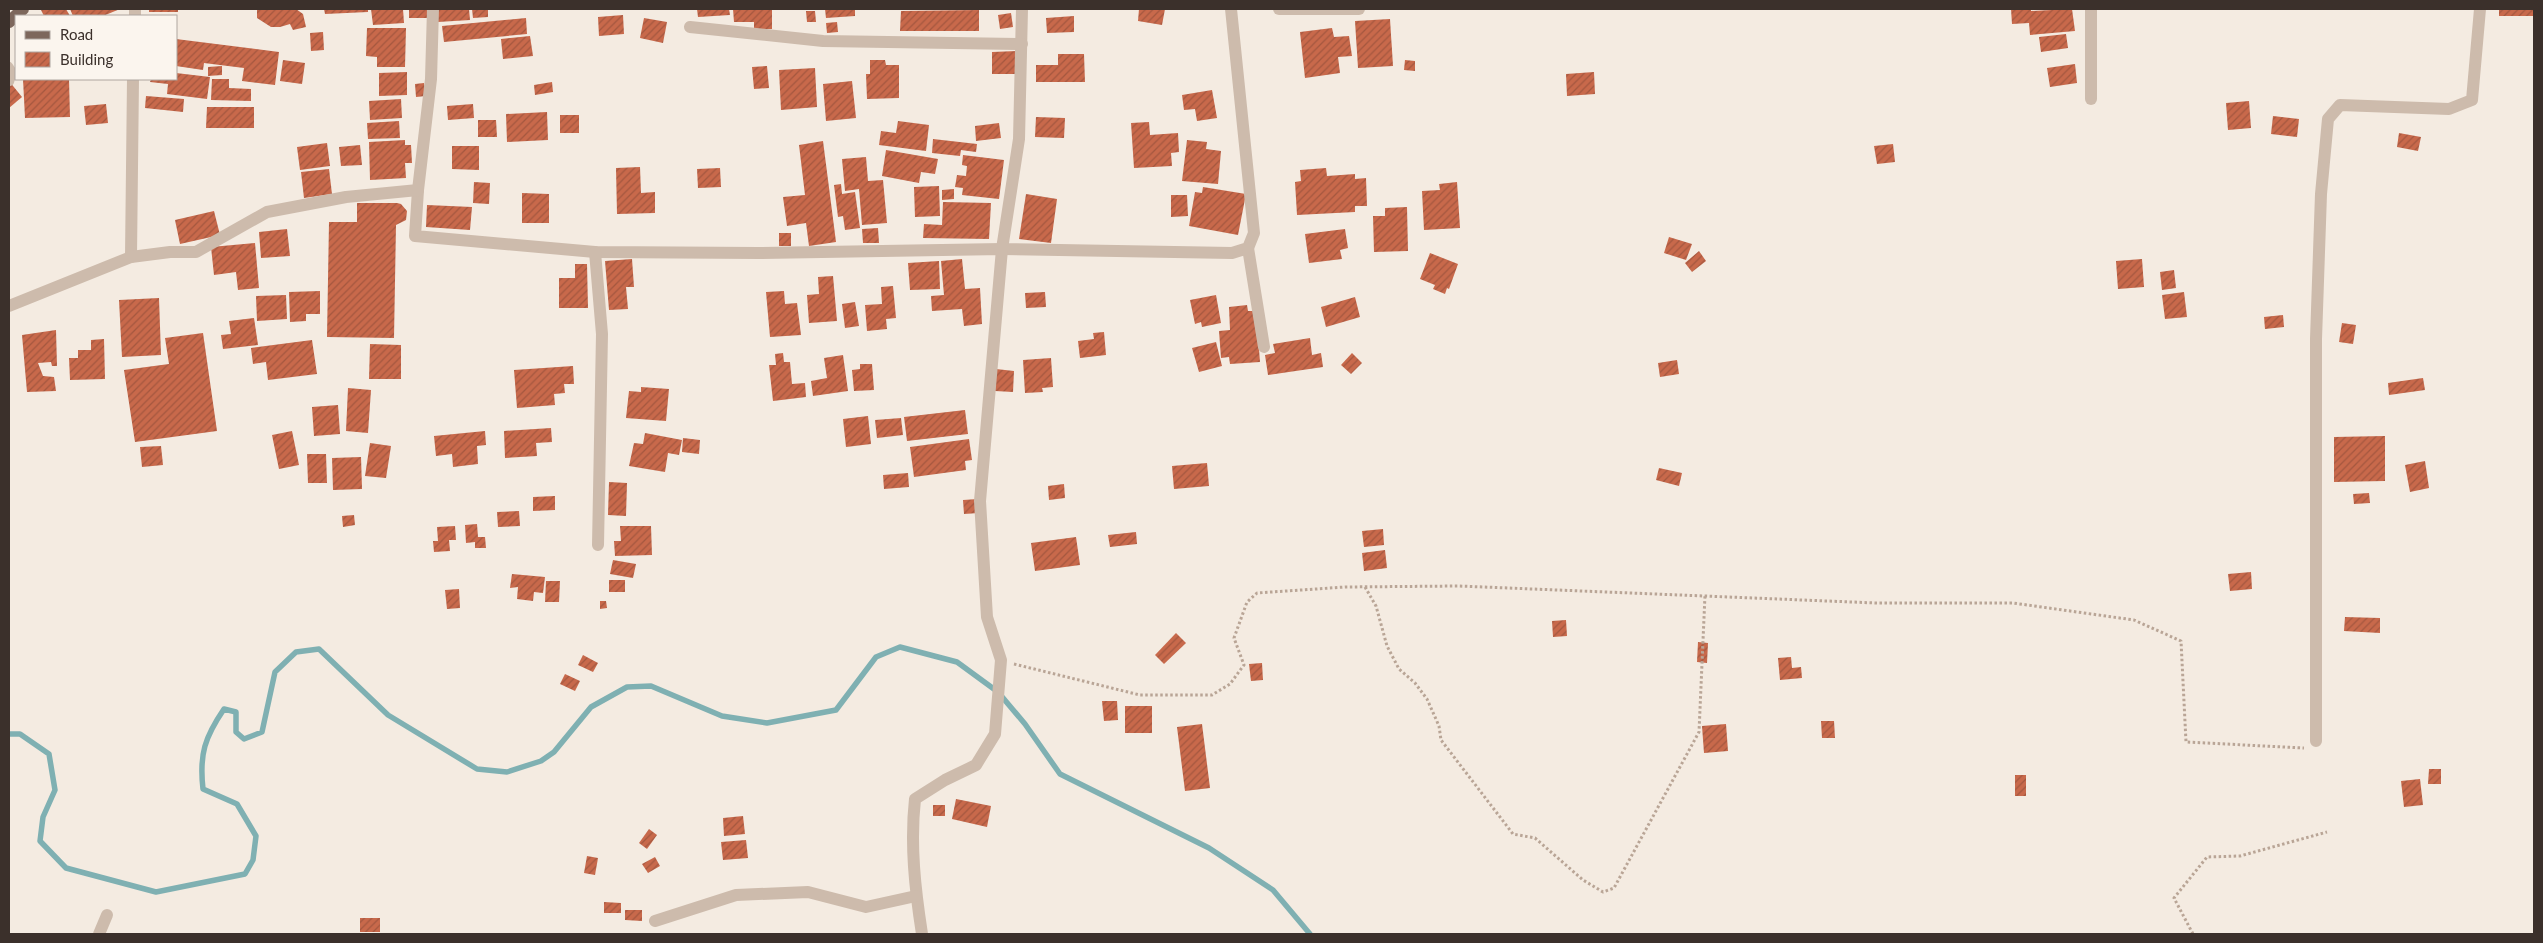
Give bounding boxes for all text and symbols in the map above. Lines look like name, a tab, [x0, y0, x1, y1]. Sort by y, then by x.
legend	[15, 15, 178, 80]
text: Road	[60, 25, 93, 43]
text: Building	[60, 50, 113, 68]

